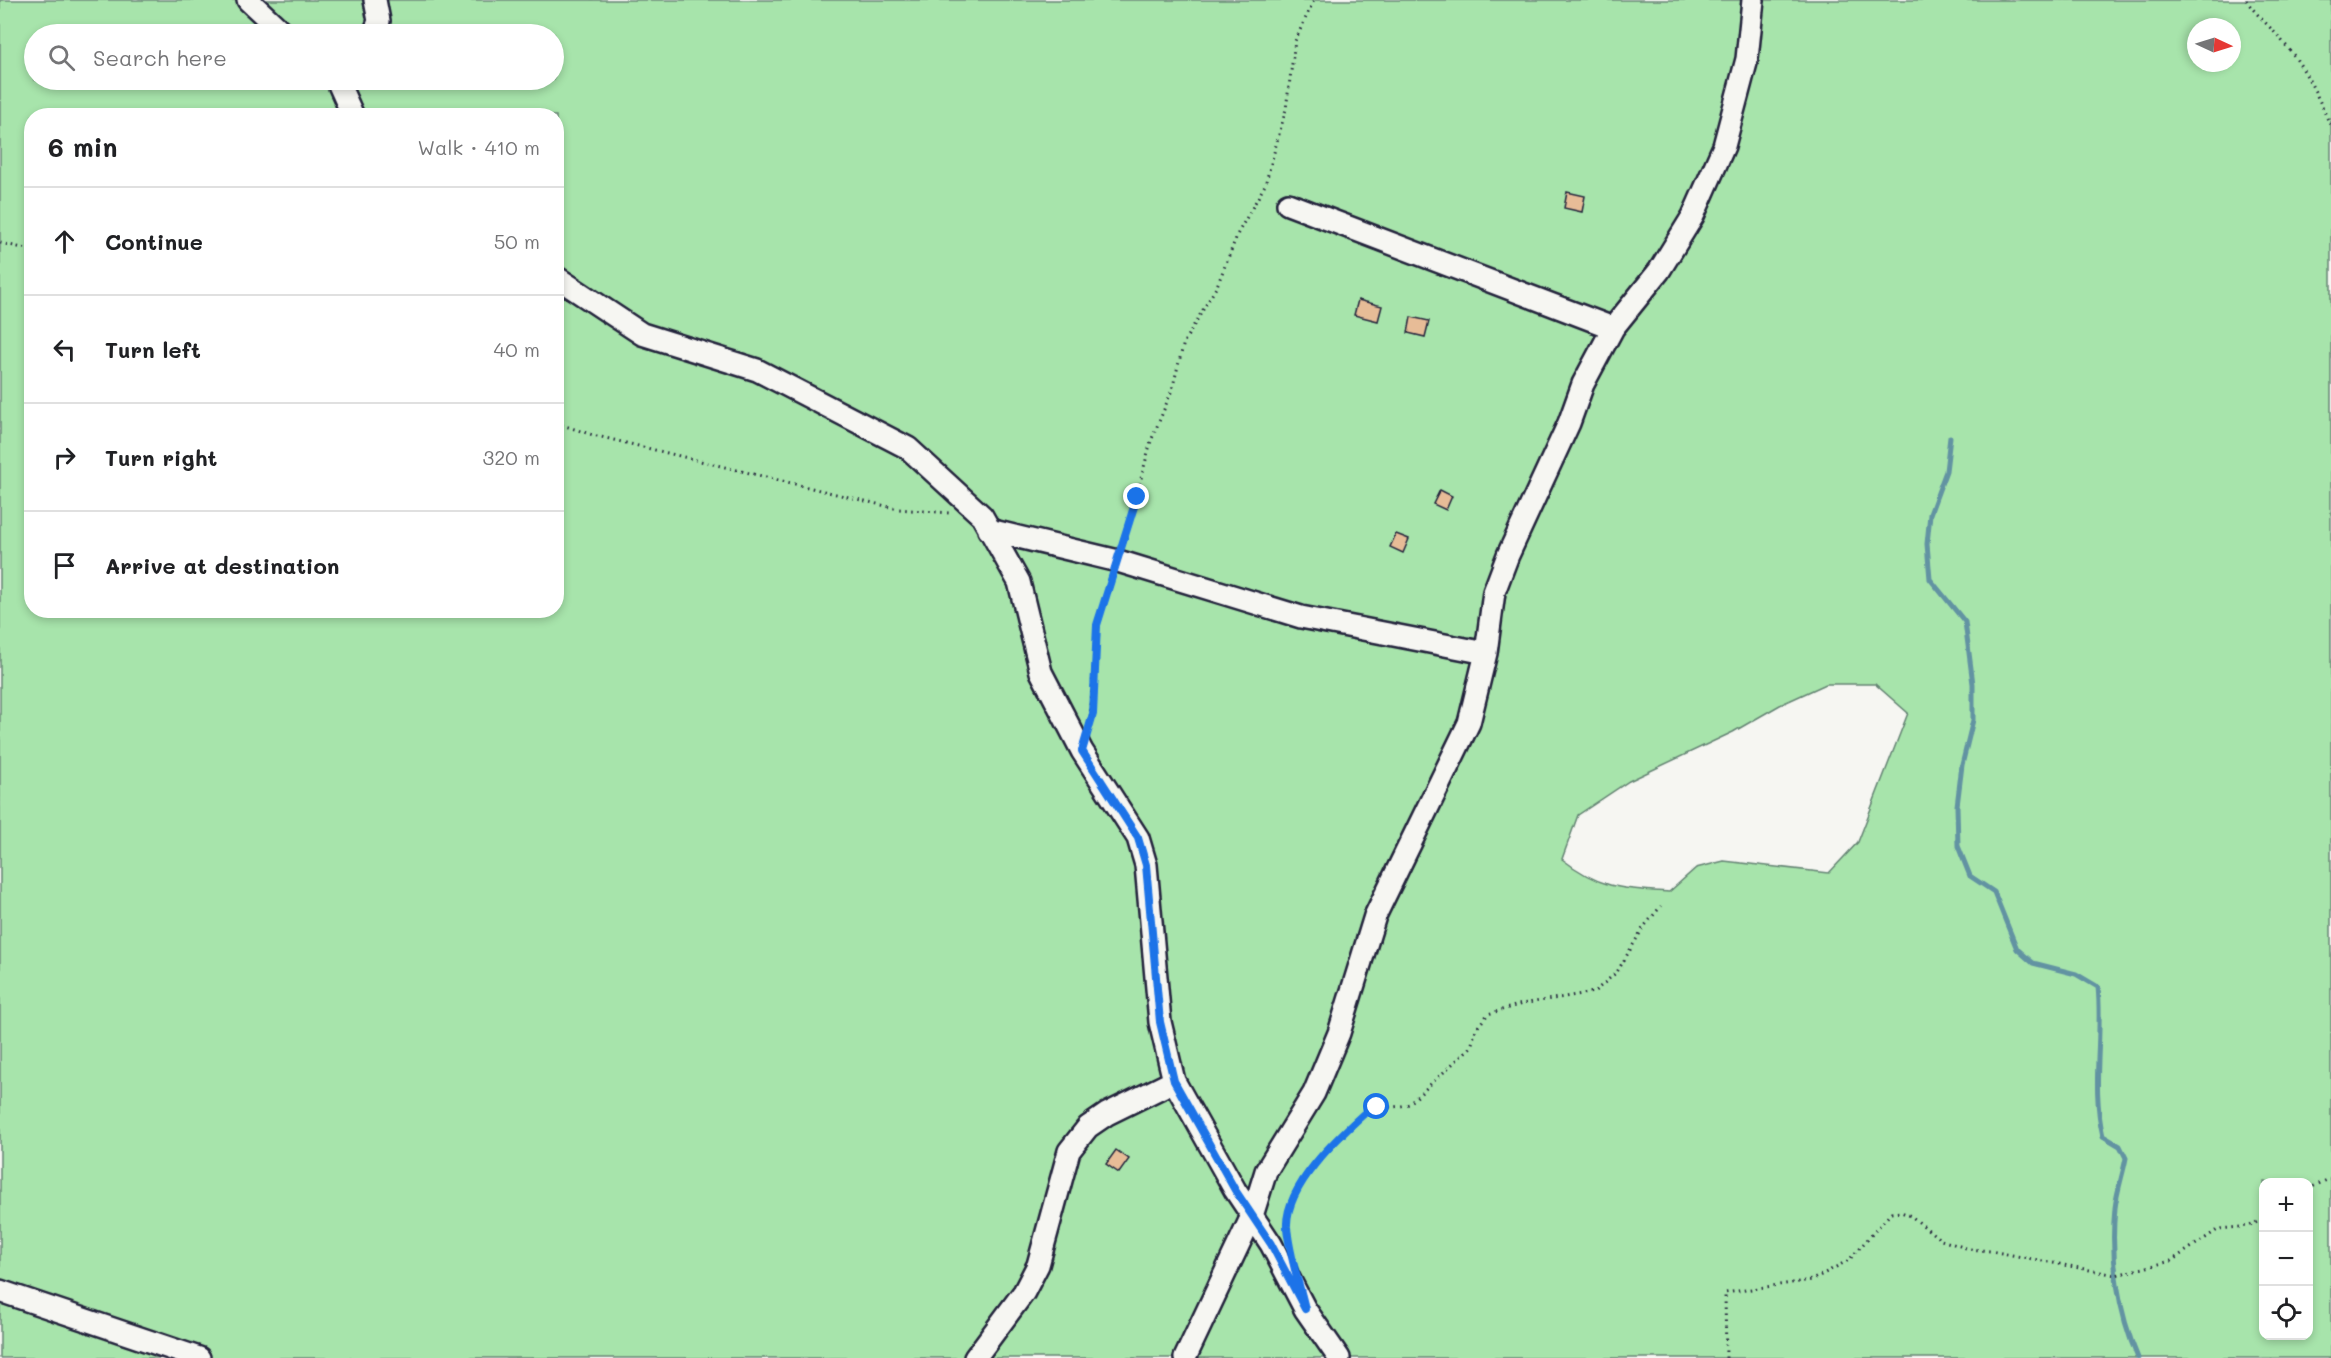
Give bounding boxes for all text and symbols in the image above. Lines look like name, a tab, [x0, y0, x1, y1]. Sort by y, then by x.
north arrow	[2187, 18, 2241, 72]
search box	[24, 24, 564, 90]
icon: search	[45, 41, 78, 74]
text: Search here	[93, 43, 227, 72]
text: 6 min	[48, 130, 117, 164]
text: Walk · 410 m	[417, 134, 540, 160]
icon: ahead	[48, 225, 81, 258]
text: Continue	[105, 227, 203, 256]
text: 50 m	[494, 228, 540, 254]
icon: left	[48, 333, 81, 366]
text: Turn left	[105, 335, 201, 364]
text: 40 m	[494, 336, 540, 362]
icon: right	[48, 441, 81, 474]
text: Turn right	[105, 443, 217, 472]
text: 320 m	[482, 444, 540, 470]
route end	[1123, 483, 1149, 509]
icon: arrive	[48, 549, 81, 582]
text: Arrive at destination	[105, 551, 340, 580]
route start	[1363, 1093, 1389, 1119]
map controls	[2259, 1178, 2313, 1340]
button: +	[2259, 1178, 2313, 1232]
button: −	[2259, 1232, 2313, 1286]
button: locate	[2259, 1286, 2313, 1340]

